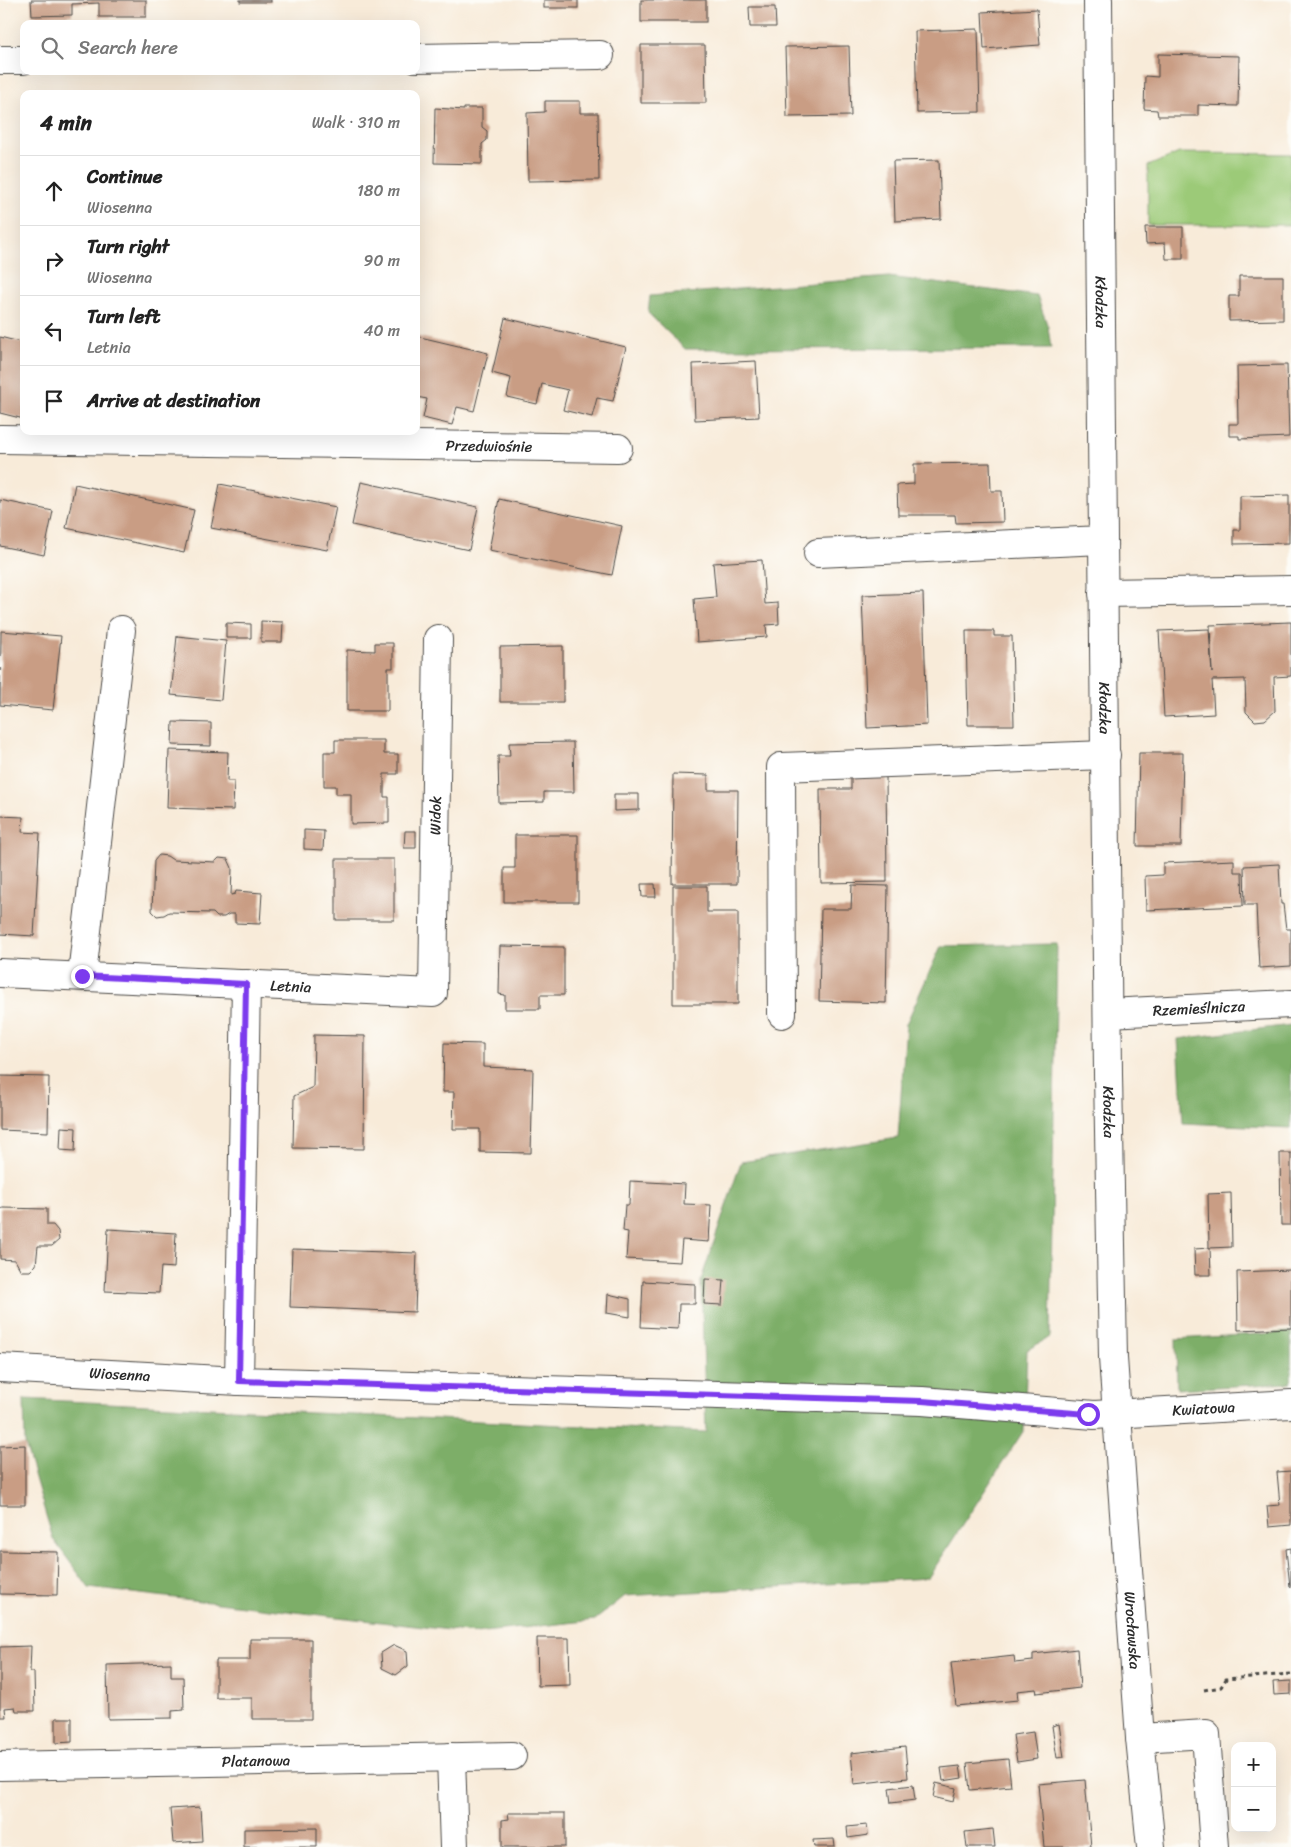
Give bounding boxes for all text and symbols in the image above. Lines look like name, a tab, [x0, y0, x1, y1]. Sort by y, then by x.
search box	[20, 20, 420, 75]
text: Search here	[78, 31, 178, 64]
icon: search	[38, 34, 66, 62]
text: 4 min	[40, 104, 92, 142]
text: Walk · 310 m	[312, 108, 400, 137]
text: Continue	[87, 160, 163, 193]
text: 180 m	[357, 176, 400, 205]
icon: ahead	[40, 177, 68, 205]
text: Wiosenna	[87, 193, 152, 222]
text: Turn right	[87, 230, 169, 263]
text: 90 m	[364, 246, 400, 275]
icon: right	[40, 247, 68, 275]
text: Wiosenna	[87, 263, 152, 292]
street label: Kłodzka	[1088, 276, 1114, 329]
text: Turn left	[87, 300, 160, 333]
text: 40 m	[363, 316, 400, 345]
icon: left	[40, 317, 68, 345]
text: Letnia	[87, 333, 131, 362]
text: Arrive at destination	[87, 384, 260, 417]
icon: arrive	[40, 387, 68, 415]
street label: Przedwiośnie	[445, 432, 533, 460]
street label: Kłodzka	[1091, 682, 1118, 735]
street label: Widok	[422, 796, 449, 835]
route end	[71, 965, 94, 988]
street label: Letnia	[270, 972, 312, 1000]
street label: Rzemieślnicza	[1152, 993, 1246, 1024]
street label: Kłodzka	[1095, 1086, 1122, 1139]
street label: Wiosenna	[89, 1360, 152, 1389]
street label: Kwiatowa	[1171, 1394, 1236, 1424]
route start	[1077, 1403, 1100, 1426]
street label: Wrocławska	[1117, 1590, 1148, 1671]
map controls	[1231, 1742, 1276, 1832]
button: +	[1231, 1742, 1276, 1787]
street label: Platanowa	[221, 1747, 291, 1775]
button: −	[1231, 1787, 1276, 1832]

